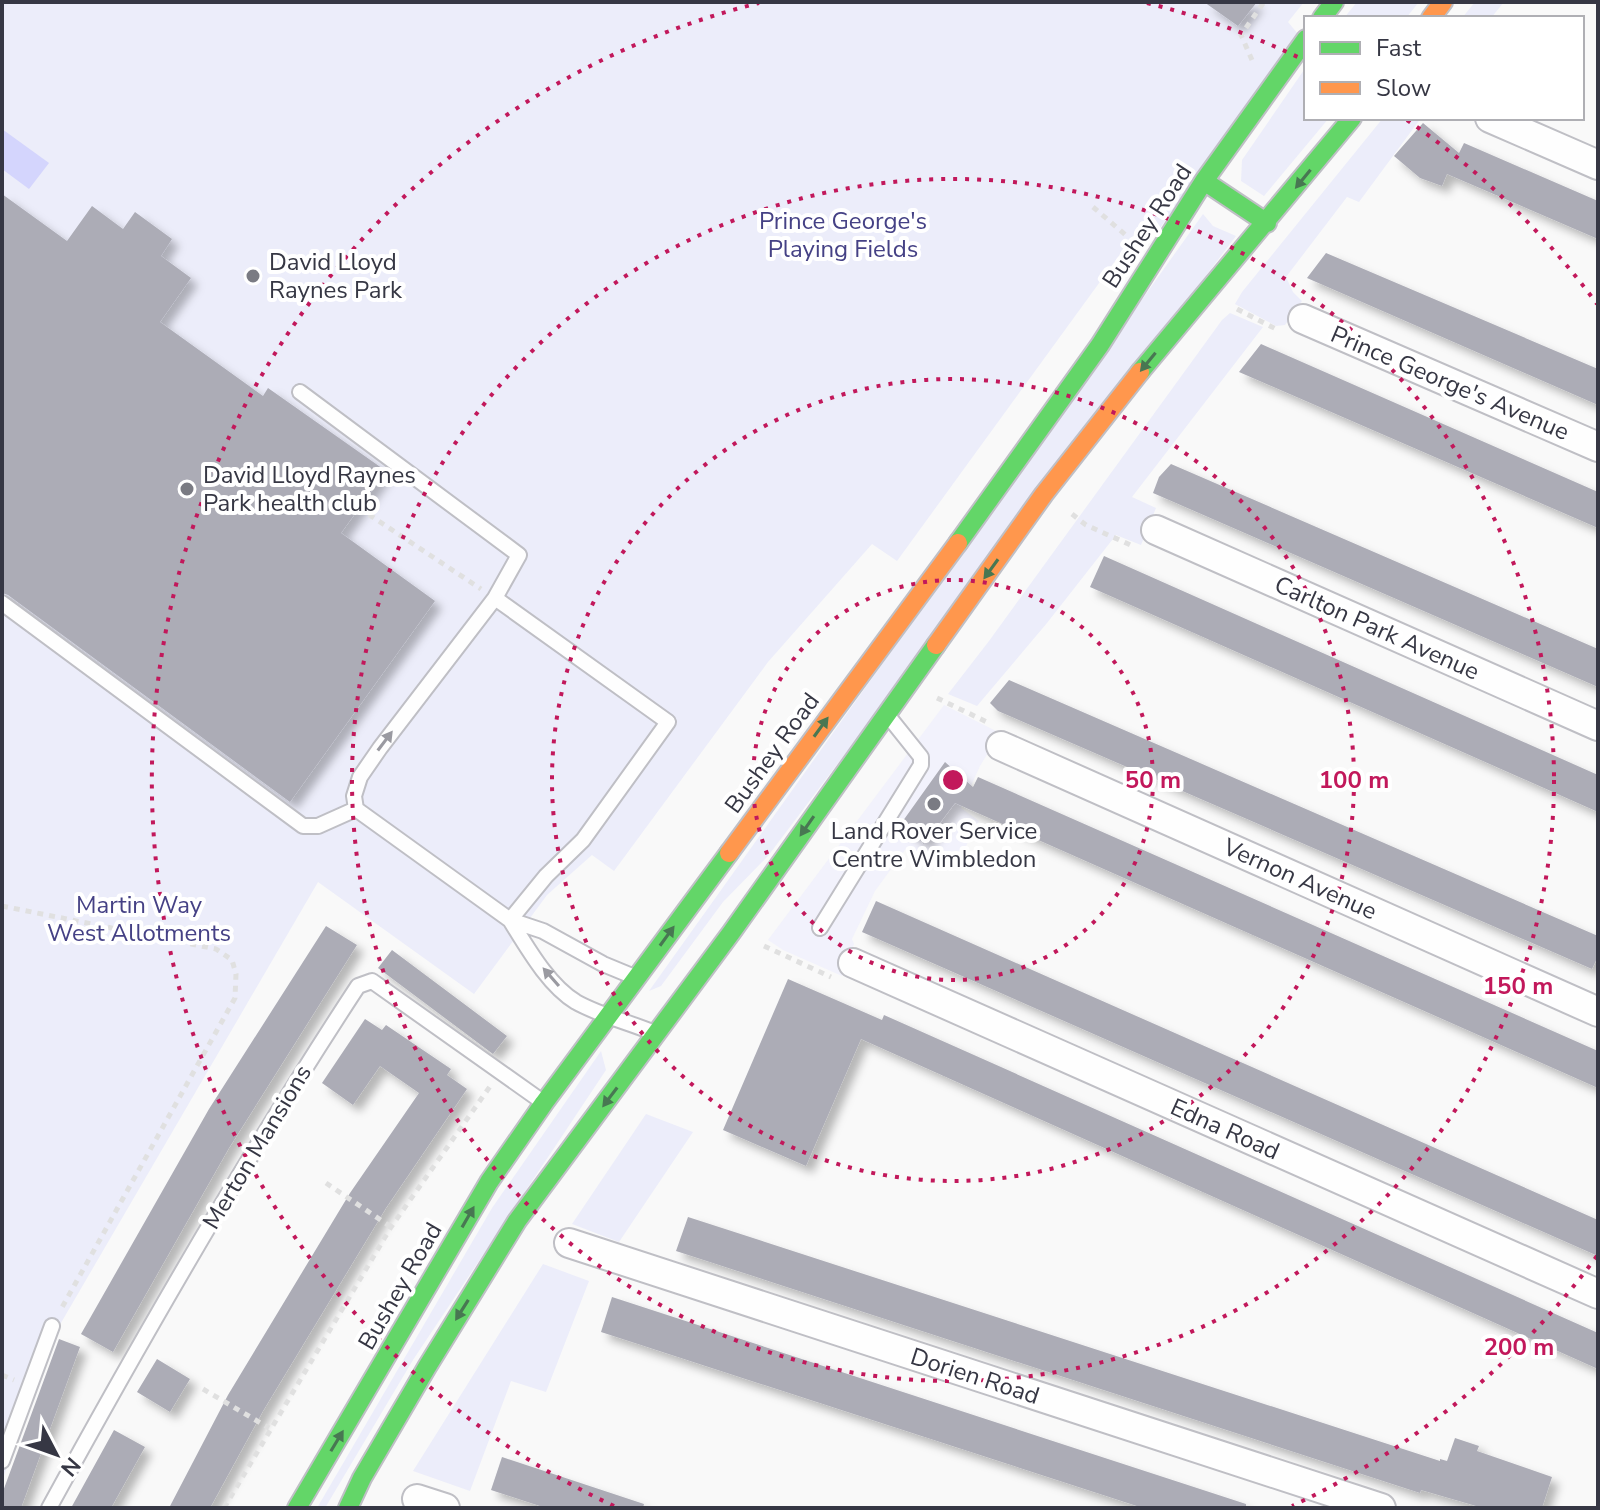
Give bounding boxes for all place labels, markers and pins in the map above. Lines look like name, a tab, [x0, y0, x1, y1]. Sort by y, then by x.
place label: David Lloyd Raynes Park	[269, 246, 403, 306]
marker: David Lloyd Raynes Park	[244, 267, 262, 285]
place label: David Lloyd Raynes Park health club	[203, 459, 416, 519]
marker: David Lloyd Raynes Park health club	[178, 480, 196, 498]
centre of rings	[939, 766, 967, 794]
marker: Land Rover Service Centre Wimbledon	[925, 795, 943, 813]
place label: Land Rover Service Centre Wimbledon	[831, 815, 1037, 875]

